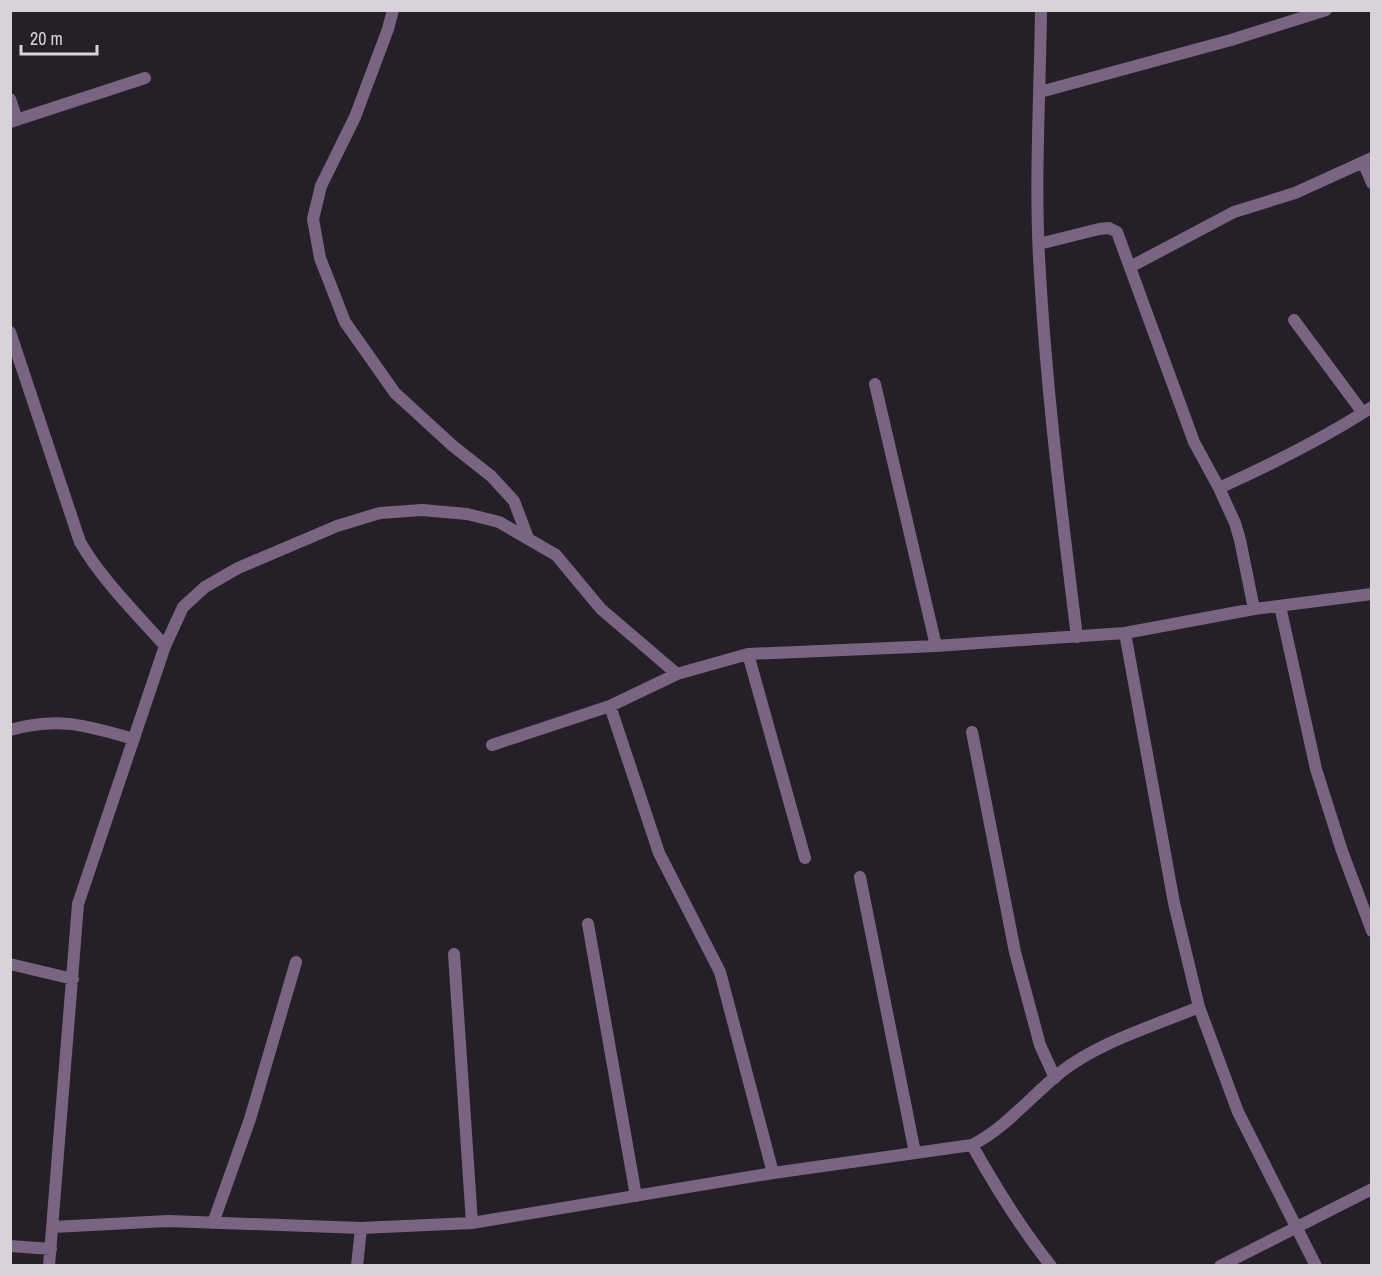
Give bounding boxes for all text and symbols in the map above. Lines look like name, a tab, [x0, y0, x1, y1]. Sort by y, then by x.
scale bar	[21, 18, 98, 56]
text: 20 m	[30, 26, 63, 51]

